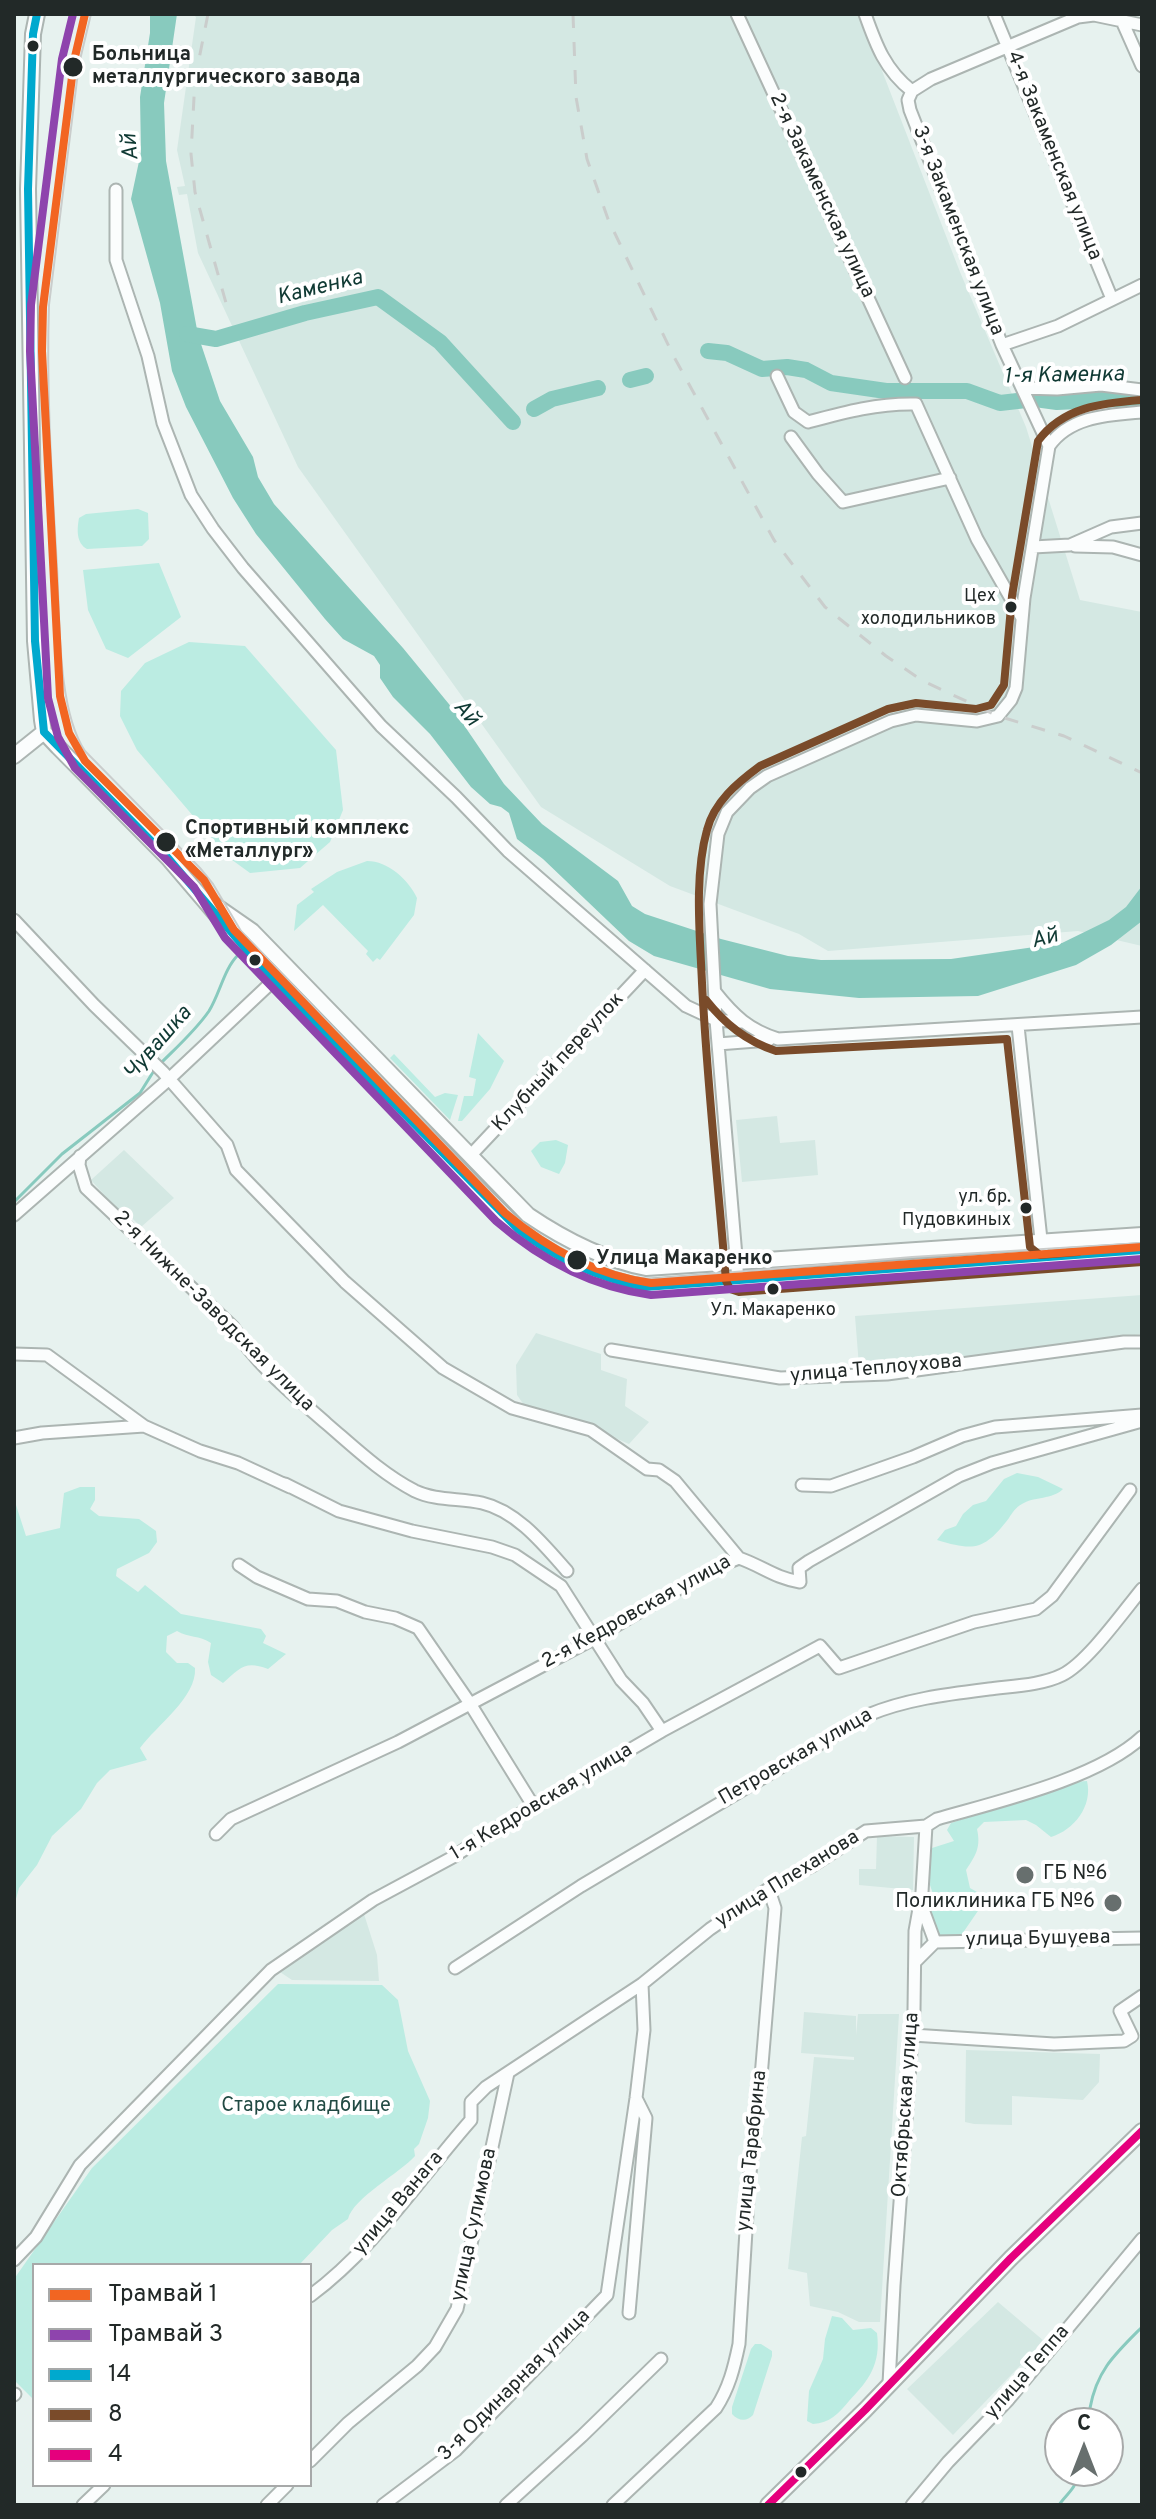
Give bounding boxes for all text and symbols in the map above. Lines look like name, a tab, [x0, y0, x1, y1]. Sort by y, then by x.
unlabelled marker	[25, 38, 41, 54]
place label: Больница металлургического завода	[92, 44, 360, 91]
street label: 4-я Закаменская улица	[1000, 48, 1106, 264]
marker: Больница металлургического завода	[61, 55, 85, 79]
street label: 2-я Закаменская улица	[763, 90, 879, 302]
street label: 3-я Закаменская улица	[906, 123, 1008, 339]
water label: Ай	[118, 132, 146, 162]
water label: Каменка	[274, 266, 366, 312]
water label: 1-я Каменка	[1003, 363, 1125, 391]
place label: Цех холодильников	[861, 586, 996, 628]
marker: Цех холодильников	[1003, 599, 1019, 615]
water label: Ай	[446, 695, 484, 733]
place label: Спортивный комплекс «Металлург»	[185, 818, 410, 865]
marker: Спортивный комплекс «Металлург»	[154, 830, 178, 854]
water label: Ай	[1029, 924, 1061, 956]
unlabelled marker	[247, 952, 263, 968]
street label: Клубный переулок	[488, 988, 630, 1138]
water label: Чувашка	[119, 1001, 199, 1087]
place label: ул. бр. Пудовкиных	[902, 1187, 1011, 1230]
marker: ул. бр. Пудовкиных	[1018, 1200, 1034, 1216]
street label: 2-я Нижне-Заводская улица	[108, 1207, 318, 1417]
marker: Улица Макаренко	[565, 1248, 589, 1272]
place label: Улица Макаренко	[596, 1248, 773, 1272]
marker: Ул. Макаренко	[765, 1281, 781, 1297]
place label: Ул. Макаренко	[710, 1300, 836, 1322]
street label: улица Теплоухова	[789, 1351, 963, 1389]
street label: 2-я Кедровская улица	[538, 1551, 736, 1675]
street label: Петровская улица	[715, 1704, 877, 1812]
street label: 1-я Кедровская улица	[447, 1739, 637, 1867]
street label: улица Плеханова	[712, 1826, 864, 1934]
place label: ГБ №6	[1043, 1863, 1107, 1887]
marker: ГБ №6	[1014, 1864, 1036, 1886]
place label: Поликлиника ГБ №6	[895, 1891, 1095, 1915]
marker: Поликлиника ГБ №6	[1102, 1892, 1124, 1914]
street label: улица Бушуева	[965, 1927, 1111, 1953]
street label: Октябрьская улица	[889, 2012, 925, 2198]
street label: улица Тарабрина	[733, 2069, 773, 2233]
park label: Старое кладбище	[221, 2095, 391, 2119]
street label: улица Сулимова	[447, 2146, 503, 2304]
street label: улица Ванага	[349, 2147, 449, 2261]
legend	[32, 2263, 312, 2487]
text: Трамвай 1	[108, 2280, 218, 2310]
street label: 3-я Одинарная улица	[434, 2305, 596, 2467]
text: Трамвай 3	[108, 2320, 223, 2350]
street label: улица Геппа	[981, 2321, 1075, 2425]
text: 14	[108, 2360, 131, 2390]
text: 8	[108, 2400, 123, 2430]
north arrow	[1044, 2407, 1124, 2487]
text: С	[1077, 2411, 1091, 2438]
text: 4	[108, 2440, 123, 2470]
unlabelled marker	[793, 2464, 809, 2480]

